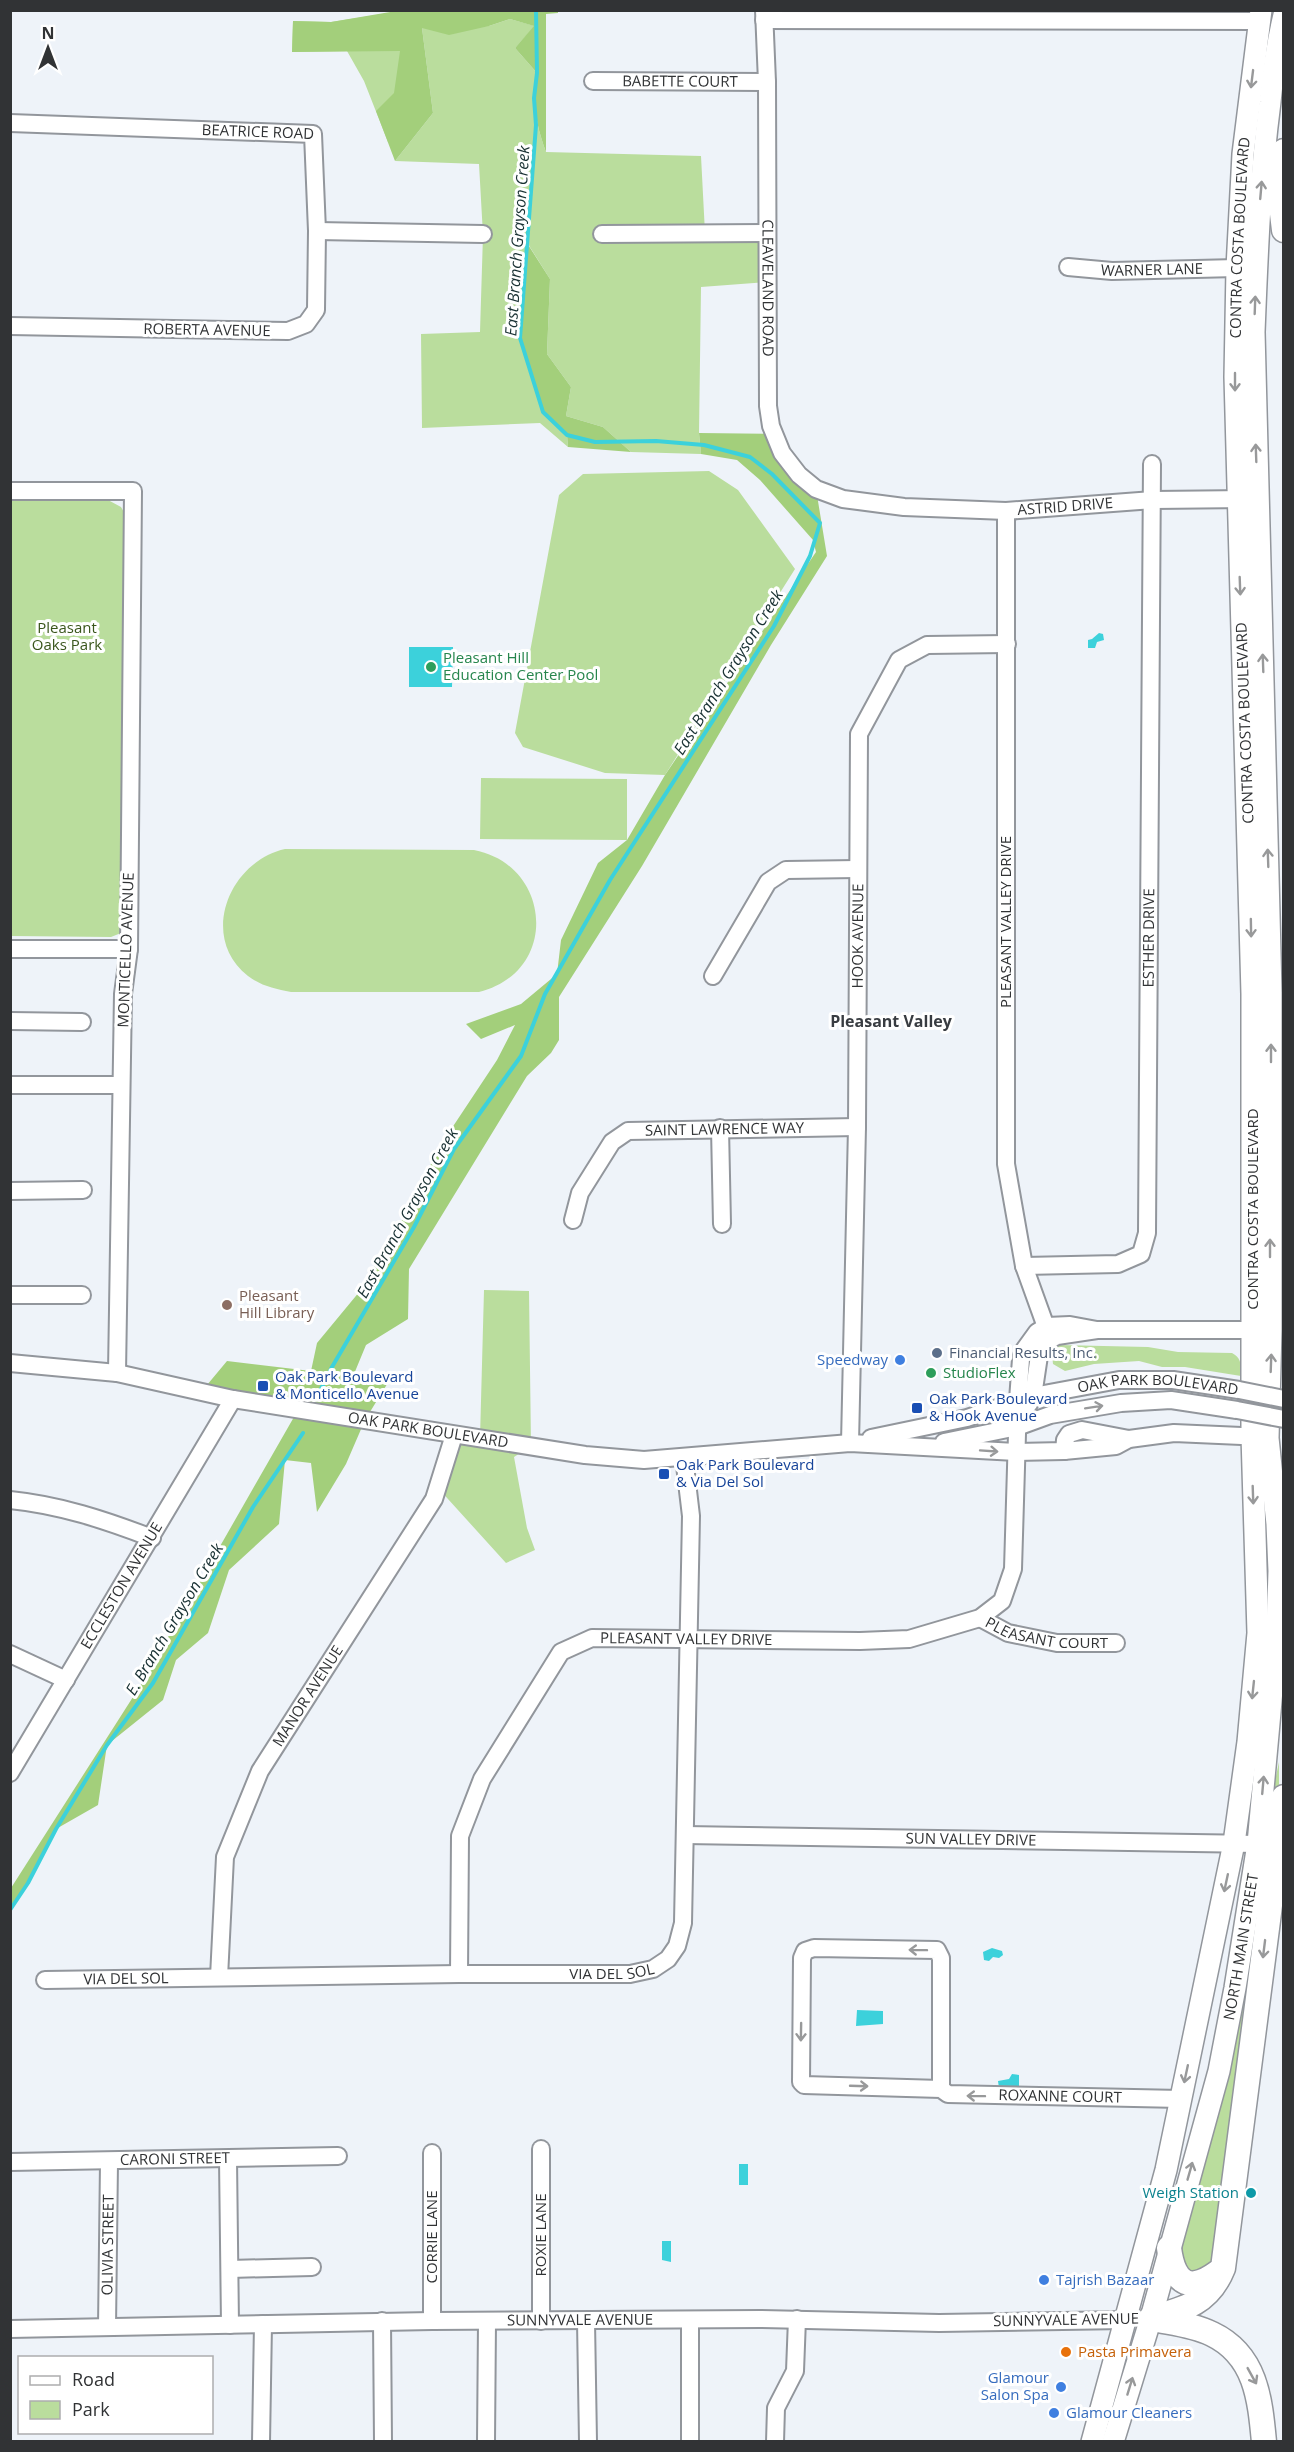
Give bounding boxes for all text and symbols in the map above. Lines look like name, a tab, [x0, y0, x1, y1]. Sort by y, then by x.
north arrow	[18, 18, 78, 78]
text: N	[41, 22, 55, 44]
one-way arrow	[1247, 69, 1258, 89]
street label: BABETTE COURT	[622, 70, 739, 91]
street label: BEATRICE ROAD	[201, 119, 314, 143]
street label: CONTRA COSTA BOULEVARD	[1225, 136, 1254, 339]
water label: East Branch Grayson Creek	[499, 144, 535, 337]
one-way arrow	[1255, 181, 1266, 201]
street label: CLEAVELAND ROAD	[758, 219, 779, 357]
street label: WARNER LANE	[1100, 258, 1203, 280]
one-way arrow	[1249, 296, 1261, 316]
street label: ROBERTA AVENUE	[143, 318, 271, 340]
one-way arrow	[1230, 371, 1241, 391]
one-way arrow	[1251, 443, 1262, 463]
street label: ASTRID DRIVE	[1017, 492, 1114, 519]
one-way arrow	[1234, 575, 1245, 595]
water label: East Branch Grayson Creek	[668, 584, 789, 759]
park label: Pleasant Oaks Park	[32, 617, 102, 654]
street label: CONTRA COSTA BOULEVARD	[1230, 622, 1258, 824]
place label: Pleasant Hill Education Center Pool	[443, 647, 598, 684]
one-way arrow	[1257, 653, 1268, 673]
marker: Pleasant Hill Education Center Pool	[424, 660, 438, 674]
street label: PLEASANT VALLEY DRIVE	[995, 836, 1015, 1008]
one-way arrow	[1262, 848, 1274, 868]
street label: MONTICELLO AVENUE	[112, 872, 138, 1028]
street label: HOOK AVENUE	[847, 884, 867, 989]
street label: ESTHER DRIVE	[1138, 888, 1158, 988]
one-way arrow	[1245, 917, 1257, 937]
district label: Pleasant Valley	[830, 1010, 953, 1032]
one-way arrow	[1265, 1043, 1277, 1063]
street label: CONTRA COSTA BOULEVARD	[1242, 1108, 1262, 1310]
street label: SAINT LAWRENCE WAY	[645, 1117, 805, 1140]
water label: East Branch Grayson Creek	[351, 1123, 463, 1302]
one-way arrow	[1264, 1238, 1276, 1258]
place label: Pleasant Hill Library	[239, 1285, 315, 1322]
marker: Pleasant Hill Library	[220, 1298, 234, 1312]
place label: Financial Results, Inc.	[949, 1342, 1097, 1362]
marker: Financial Results, Inc.	[930, 1346, 944, 1360]
place label: Speedway	[817, 1349, 888, 1369]
marker: Speedway	[893, 1353, 907, 1367]
one-way arrow	[1265, 1353, 1276, 1373]
place label: StudioFlex	[943, 1362, 1016, 1382]
place label: Oak Park Boulevard & Monticello Avenue	[275, 1366, 419, 1403]
marker: StudioFlex	[924, 1366, 938, 1380]
street label: OAK PARK BOULEVARD	[1075, 1369, 1240, 1399]
marker: Oak Park Boulevard & Monticello Avenue	[256, 1379, 270, 1393]
place label: Oak Park Boulevard & Hook Avenue	[929, 1388, 1067, 1425]
marker: Oak Park Boulevard & Hook Avenue	[910, 1401, 924, 1415]
one-way arrow	[1083, 1401, 1103, 1412]
street label: OAK PARK BOULEVARD	[347, 1406, 510, 1452]
one-way arrow	[979, 1445, 999, 1456]
place label: Oak Park Boulevard & Via Del Sol	[676, 1454, 814, 1491]
marker: Oak Park Boulevard & Via Del Sol	[657, 1467, 671, 1481]
one-way arrow	[1248, 1484, 1259, 1504]
street label: ECCLESTON AVENUE	[75, 1518, 166, 1652]
water label: E. Branch Grayson Creek	[120, 1538, 229, 1699]
street label: PLEASANT COURT	[982, 1612, 1109, 1652]
street label: PLEASANT VALLEY DRIVE	[600, 1627, 773, 1649]
street label: MANOR AVENUE	[267, 1641, 347, 1750]
one-way arrow	[1248, 1679, 1259, 1699]
one-way arrow	[1258, 1776, 1269, 1796]
street label: SUN VALLEY DRIVE	[905, 1827, 1037, 1850]
street label: NORTH MAIN STREET	[1218, 1871, 1262, 2022]
one-way arrow	[1220, 1872, 1231, 1892]
one-way arrow	[1258, 1939, 1269, 1958]
one-way arrow	[909, 1944, 929, 1956]
street label: VIA DEL SOL	[569, 1958, 656, 1983]
street label: VIA DEL SOL	[83, 1967, 169, 1988]
one-way arrow	[795, 2021, 806, 2041]
one-way arrow	[1180, 2064, 1192, 2083]
one-way arrow	[848, 2081, 868, 2092]
street label: ROXANNE COURT	[998, 2084, 1123, 2107]
one-way arrow	[966, 2090, 986, 2102]
street label: CARONI STREET	[120, 2147, 231, 2169]
one-way arrow	[1185, 2162, 1196, 2181]
place label: Weigh Station	[1142, 2182, 1239, 2202]
marker: Weigh Station	[1244, 2186, 1258, 2200]
street label: CORRIE LANE	[421, 2191, 441, 2284]
street label: OLIVIA STREET	[96, 2194, 118, 2296]
street label: ROXIE LANE	[530, 2194, 550, 2276]
place label: Tajrish Bazaar	[1056, 2269, 1154, 2289]
marker: Tajrish Bazaar	[1037, 2273, 1051, 2287]
street label: SUNNYVALE AVENUE	[993, 2308, 1139, 2330]
street label: SUNNYVALE AVENUE	[507, 2309, 653, 2330]
place label: Pasta Primavera	[1078, 2341, 1192, 2361]
marker: Pasta Primavera	[1059, 2345, 1073, 2359]
legend	[18, 2356, 213, 2434]
text: Road	[72, 2367, 115, 2391]
place label: Glamour Salon Spa	[981, 2367, 1049, 2404]
one-way arrow	[1246, 2367, 1258, 2384]
one-way arrow	[1125, 2377, 1136, 2396]
marker: Glamour Salon Spa	[1054, 2380, 1068, 2394]
text: Park	[72, 2397, 110, 2421]
place label: Glamour Cleaners	[1066, 2402, 1192, 2422]
marker: Glamour Cleaners	[1047, 2406, 1061, 2420]

